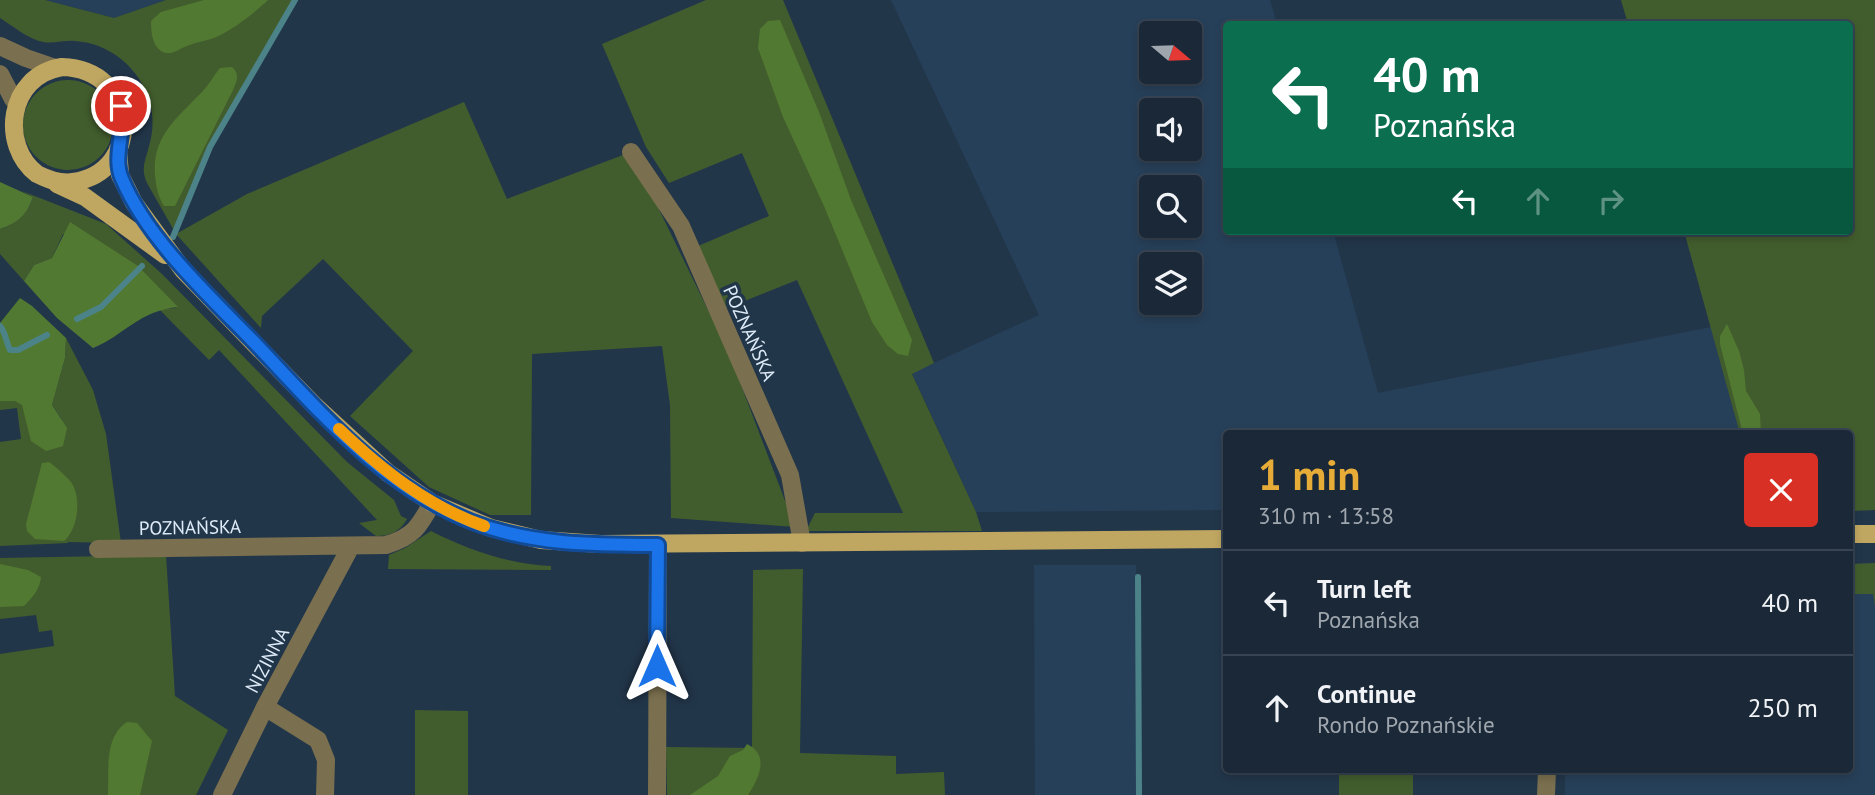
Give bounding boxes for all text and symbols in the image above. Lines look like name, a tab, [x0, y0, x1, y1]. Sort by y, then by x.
north arrow	[1139, 21, 1202, 84]
map controls	[1139, 21, 1202, 315]
text: 40 m	[1373, 42, 1480, 106]
icon: left	[1258, 49, 1349, 140]
pin	[91, 76, 151, 136]
icon: arrive	[102, 87, 140, 125]
button: sound	[1139, 98, 1202, 161]
text: Poznańska	[1373, 104, 1516, 146]
button: search	[1139, 175, 1202, 238]
icon: left	[1446, 182, 1484, 220]
icon: ahead	[1519, 182, 1557, 220]
icon: right	[1592, 182, 1630, 220]
button: layers	[1139, 252, 1202, 315]
street label: POZNAŃSKA	[718, 281, 782, 385]
text: 1 min	[1258, 447, 1360, 502]
button: close	[1744, 453, 1818, 527]
text: 310 m · 13:58	[1258, 501, 1394, 530]
street label: POZNAŃSKA	[139, 514, 241, 540]
text: Turn left	[1317, 572, 1411, 605]
icon: left	[1258, 584, 1296, 622]
text: 40 m	[1762, 586, 1818, 619]
text: Poznańska	[1317, 605, 1420, 634]
street label: NIZINNA	[240, 623, 294, 697]
position arrow	[620, 629, 694, 703]
text: Continue	[1317, 677, 1416, 710]
icon: ahead	[1258, 689, 1296, 727]
text: 250 m	[1747, 691, 1818, 724]
text: Rondo Poznańskie	[1317, 710, 1495, 739]

